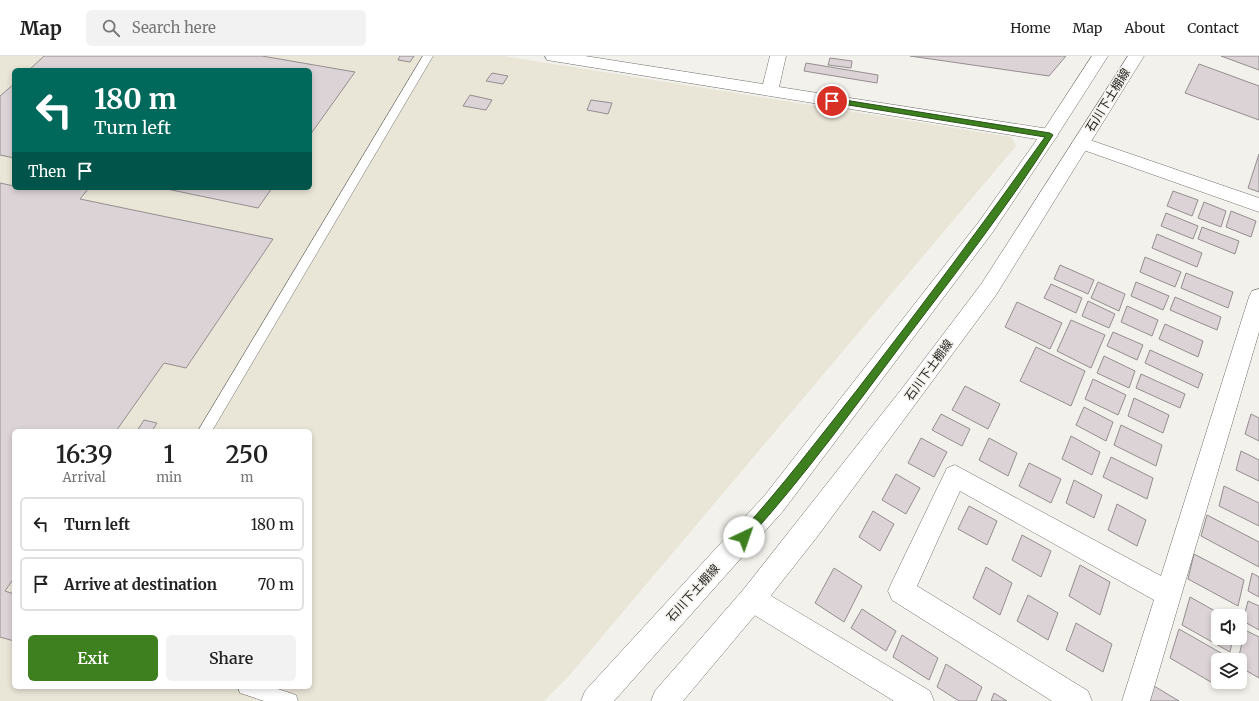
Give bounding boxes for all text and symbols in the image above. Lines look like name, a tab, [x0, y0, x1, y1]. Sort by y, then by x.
search box	[86, 10, 366, 46]
text: Map	[20, 16, 62, 40]
icon: search	[100, 17, 122, 39]
text: Search here	[132, 18, 216, 37]
text: Home	[1010, 19, 1051, 37]
text: Map	[1073, 19, 1102, 37]
text: About	[1124, 19, 1165, 37]
text: Contact	[1187, 19, 1239, 37]
street label: 石川下土棚線	[1082, 65, 1133, 134]
text: 180 m	[94, 81, 177, 117]
icon: left	[28, 84, 80, 136]
pin	[815, 84, 849, 118]
icon: arrive	[821, 90, 843, 112]
text: Turn left	[94, 116, 171, 139]
icon: arrive	[74, 160, 96, 182]
text: Then	[28, 162, 66, 181]
street label: 石川下土棚線	[901, 336, 956, 403]
text: 16:39	[56, 439, 113, 470]
text: 1	[164, 439, 175, 470]
text: 250	[226, 439, 268, 470]
text: Arrival	[62, 469, 106, 486]
text: min	[156, 469, 182, 486]
text: m	[241, 469, 253, 486]
icon: left	[30, 513, 52, 535]
text: Turn left	[64, 515, 130, 534]
text: 180 m	[251, 515, 294, 534]
position arrow	[723, 516, 765, 558]
street label: 石川下土棚線	[663, 561, 722, 624]
icon: arrive	[30, 573, 52, 595]
text: Arrive at destination	[64, 575, 217, 594]
text: 70 m	[258, 575, 294, 594]
map controls	[1211, 609, 1247, 689]
button: sound	[1211, 609, 1247, 645]
button: Exit	[28, 635, 158, 681]
button: Share	[166, 635, 296, 681]
button: layers	[1211, 653, 1247, 689]

